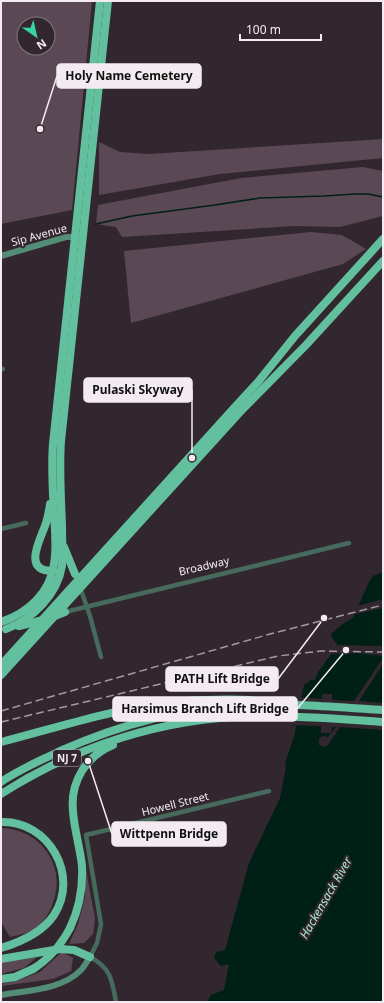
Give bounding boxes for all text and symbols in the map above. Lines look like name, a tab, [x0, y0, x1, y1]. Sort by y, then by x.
north arrow	[16, 16, 56, 56]
scale bar	[240, 16, 321, 42]
text: 100 m	[246, 21, 281, 38]
text: N	[34, 36, 50, 53]
callout: Holy Name Cemetery	[57, 64, 201, 88]
text: Holy Name Cemetery	[65, 67, 193, 84]
street label: Sip Avenue	[9, 220, 68, 249]
callout: Pulaski Skyway	[84, 378, 192, 402]
text: Pulaski Skyway	[92, 381, 184, 398]
street label: Broadway	[177, 552, 231, 579]
callout: PATH Lift Bridge	[166, 667, 278, 691]
text: PATH Lift Bridge	[174, 670, 270, 687]
callout: Harsimus Branch Lift Bridge	[113, 697, 297, 721]
text: Harsimus Branch Lift Bridge	[121, 700, 289, 717]
road number: NJ 7	[53, 750, 81, 766]
street label: Howell Street	[140, 788, 210, 819]
callout: Wittpenn Bridge	[112, 822, 226, 846]
text: Wittpenn Bridge	[120, 825, 218, 842]
water label: Hackensack River	[295, 853, 357, 942]

